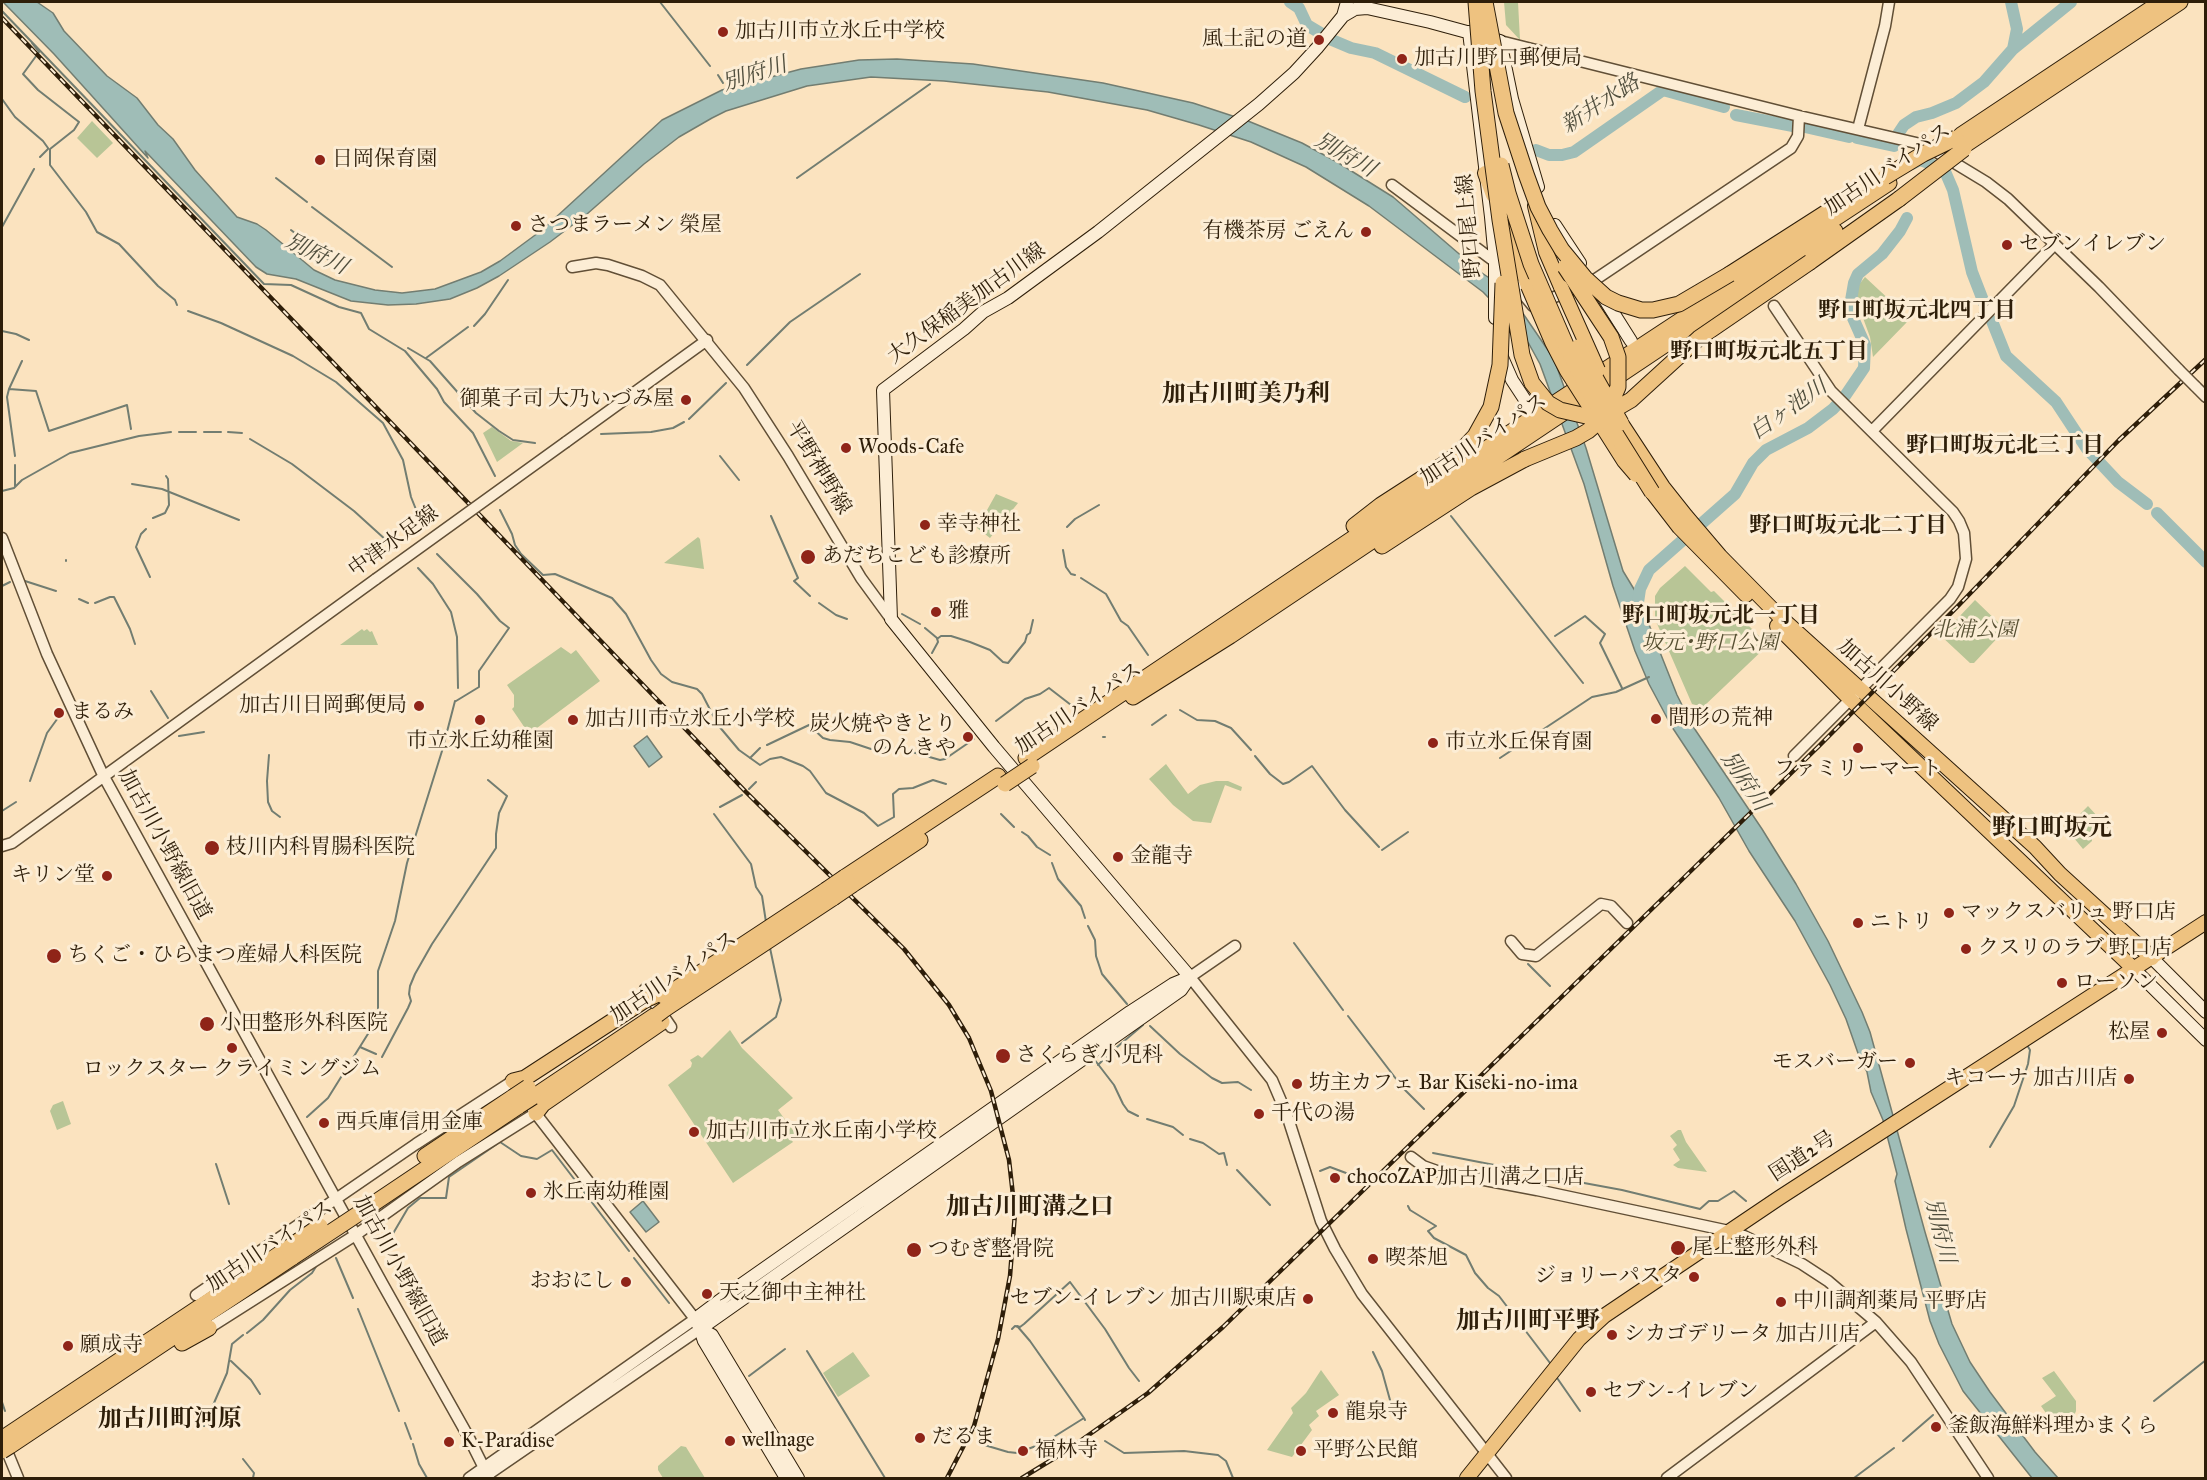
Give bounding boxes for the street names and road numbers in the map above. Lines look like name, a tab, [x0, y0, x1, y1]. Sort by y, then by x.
street label: 加古川バイパス	[1820, 118, 1956, 222]
street label: 野口尾上線	[1453, 173, 1487, 279]
street label: 大久保稲美加古川線	[883, 238, 1051, 370]
street label: 加古川バイパス	[1416, 388, 1552, 492]
street label: 平野神野線	[780, 417, 856, 519]
street label: 中津水足線	[344, 501, 444, 583]
street label: 加古川小野線	[1832, 634, 1942, 738]
street label: 加古川バイパス	[1011, 657, 1147, 761]
street label: 加古川小野線旧道	[112, 765, 216, 925]
street label: 加古川バイパス	[606, 926, 742, 1030]
street label: 国道2号	[1765, 1126, 1841, 1188]
street label: 加古川小野線旧道	[347, 1191, 451, 1351]
street label: 加古川バイパス	[202, 1195, 338, 1299]

